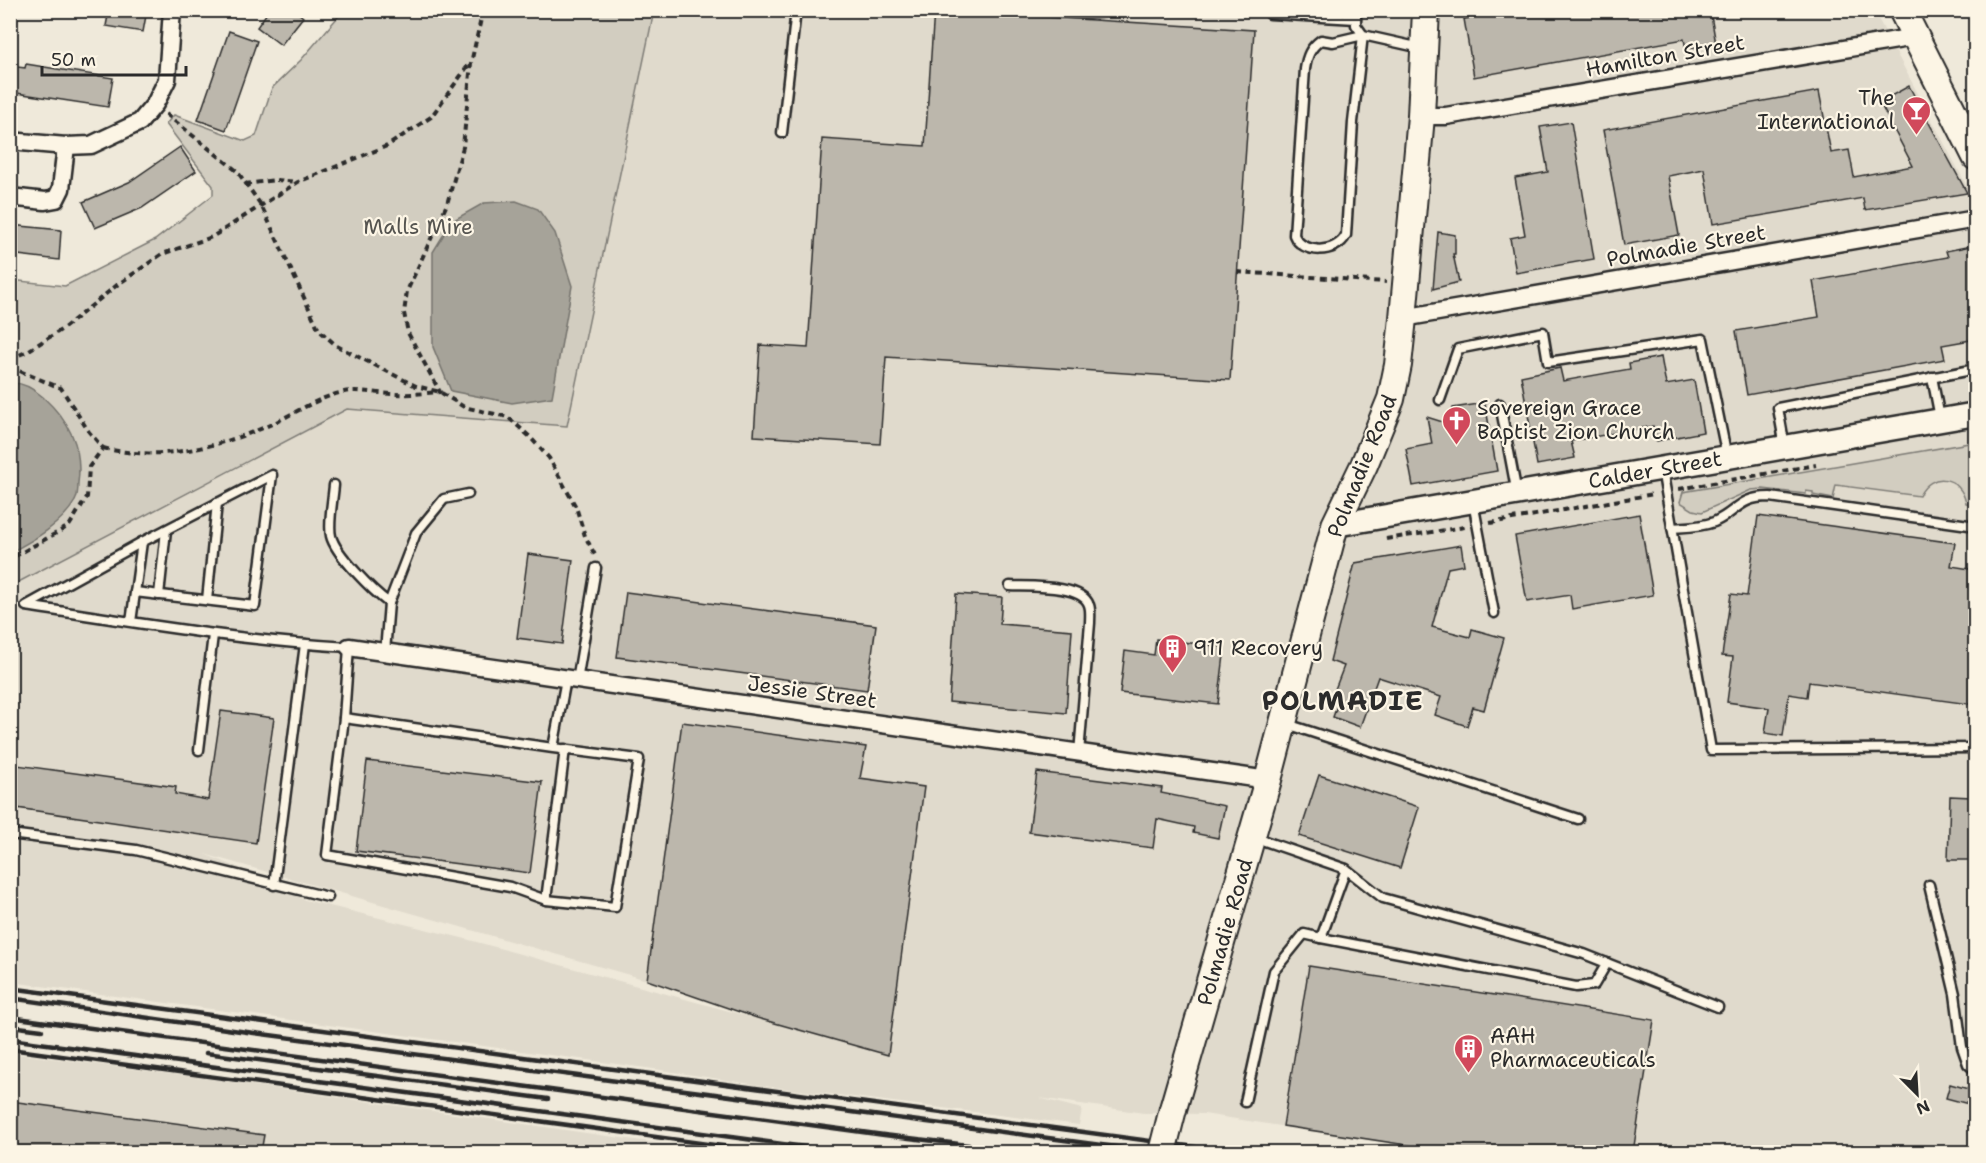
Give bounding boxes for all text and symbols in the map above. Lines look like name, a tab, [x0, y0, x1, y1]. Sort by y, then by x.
street label: Hamilton Street	[1583, 28, 1747, 84]
scale bar	[42, 39, 186, 77]
text: 50 m	[51, 48, 96, 72]
place label: The International	[1757, 84, 1896, 136]
bar icon: The International	[1900, 94, 1932, 136]
park label: Malls Mire	[363, 213, 473, 241]
street label: Polmadie Street	[1604, 218, 1768, 274]
street label: Polmadie Road	[1321, 390, 1403, 542]
place label: Sovereign Grace Baptist Zion Church	[1477, 394, 1675, 446]
church icon: Sovereign Grace Baptist Zion Church	[1440, 404, 1472, 446]
street label: Calder Street	[1586, 444, 1724, 496]
building icon: 911 Recovery	[1156, 632, 1188, 674]
place label: 911 Recovery	[1193, 634, 1323, 662]
street label: Jessie Street	[746, 669, 878, 715]
district label: POLMADIE	[1262, 682, 1424, 719]
street label: Polmadie Road	[1191, 855, 1259, 1009]
place label: AAH Pharmaceuticals	[1490, 1022, 1656, 1074]
building icon: AAH Pharmaceuticals	[1453, 1032, 1485, 1074]
north arrow	[1887, 1064, 1947, 1124]
text: N	[1913, 1095, 1933, 1119]

